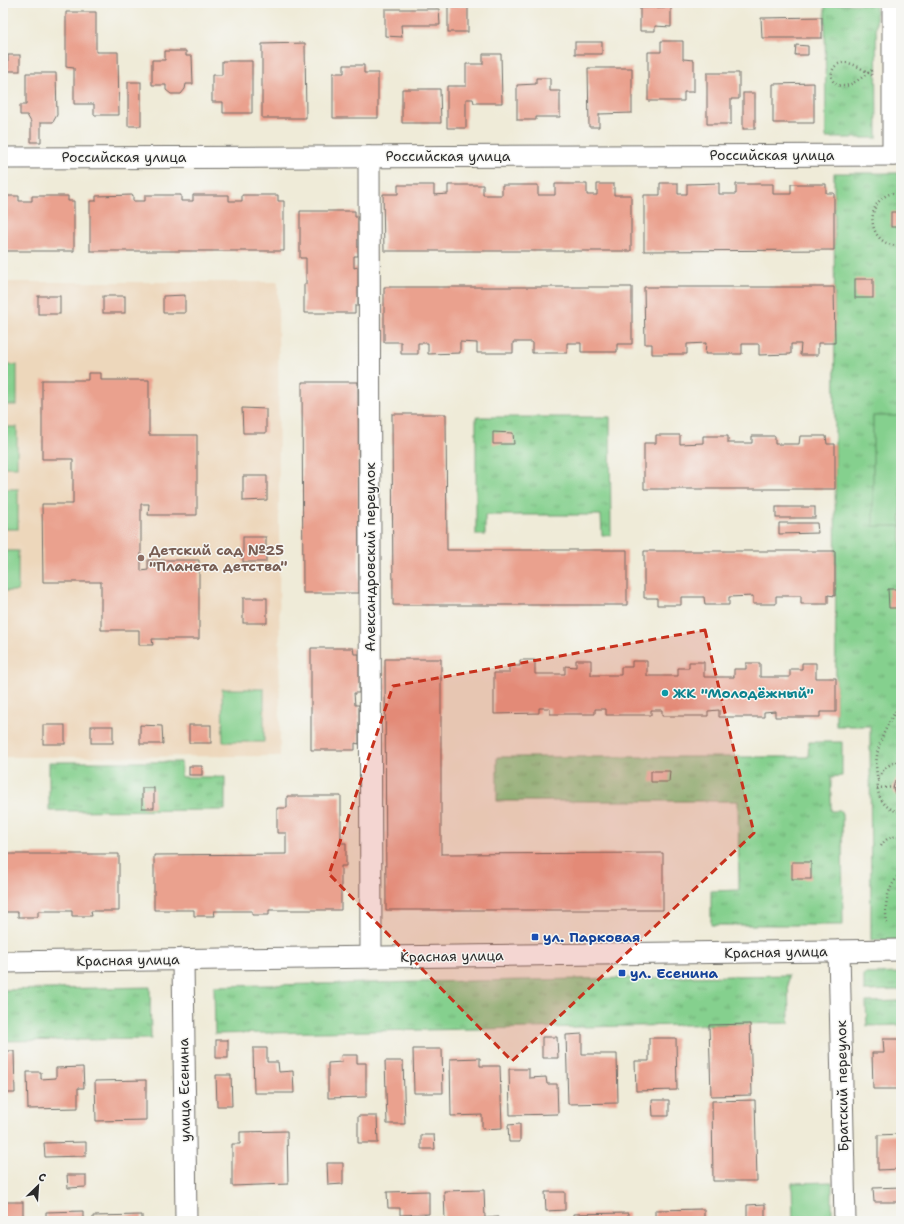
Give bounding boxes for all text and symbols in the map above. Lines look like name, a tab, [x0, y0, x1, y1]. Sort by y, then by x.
street label: Российская улица	[709, 146, 835, 164]
street label: Российская улица	[385, 147, 511, 165]
street label: Российская улица	[61, 148, 187, 166]
street label: Александровский переулок	[361, 462, 379, 652]
place label: Детский сад №25 "Планета детства"	[149, 541, 288, 575]
marker: Детский сад №25 "Планета детства"	[136, 553, 146, 563]
place label: ЖК "Молодёжный"	[673, 684, 814, 702]
marker: ЖК "Молодёжный"	[660, 688, 670, 698]
place label: ул. Парковая	[543, 928, 640, 946]
marker: ул. Парковая	[530, 932, 540, 942]
street label: Красная улица	[724, 942, 828, 962]
street label: Красная улица	[400, 946, 504, 966]
street label: Красная улица	[76, 950, 180, 970]
place label: ул. Есенина	[630, 964, 719, 982]
marker: ул. Есенина	[617, 968, 627, 978]
street label: Братский переулок	[832, 1019, 852, 1152]
street label: улица Есенина	[174, 1037, 194, 1142]
north arrow	[18, 1166, 58, 1206]
text: С	[36, 1169, 48, 1186]

